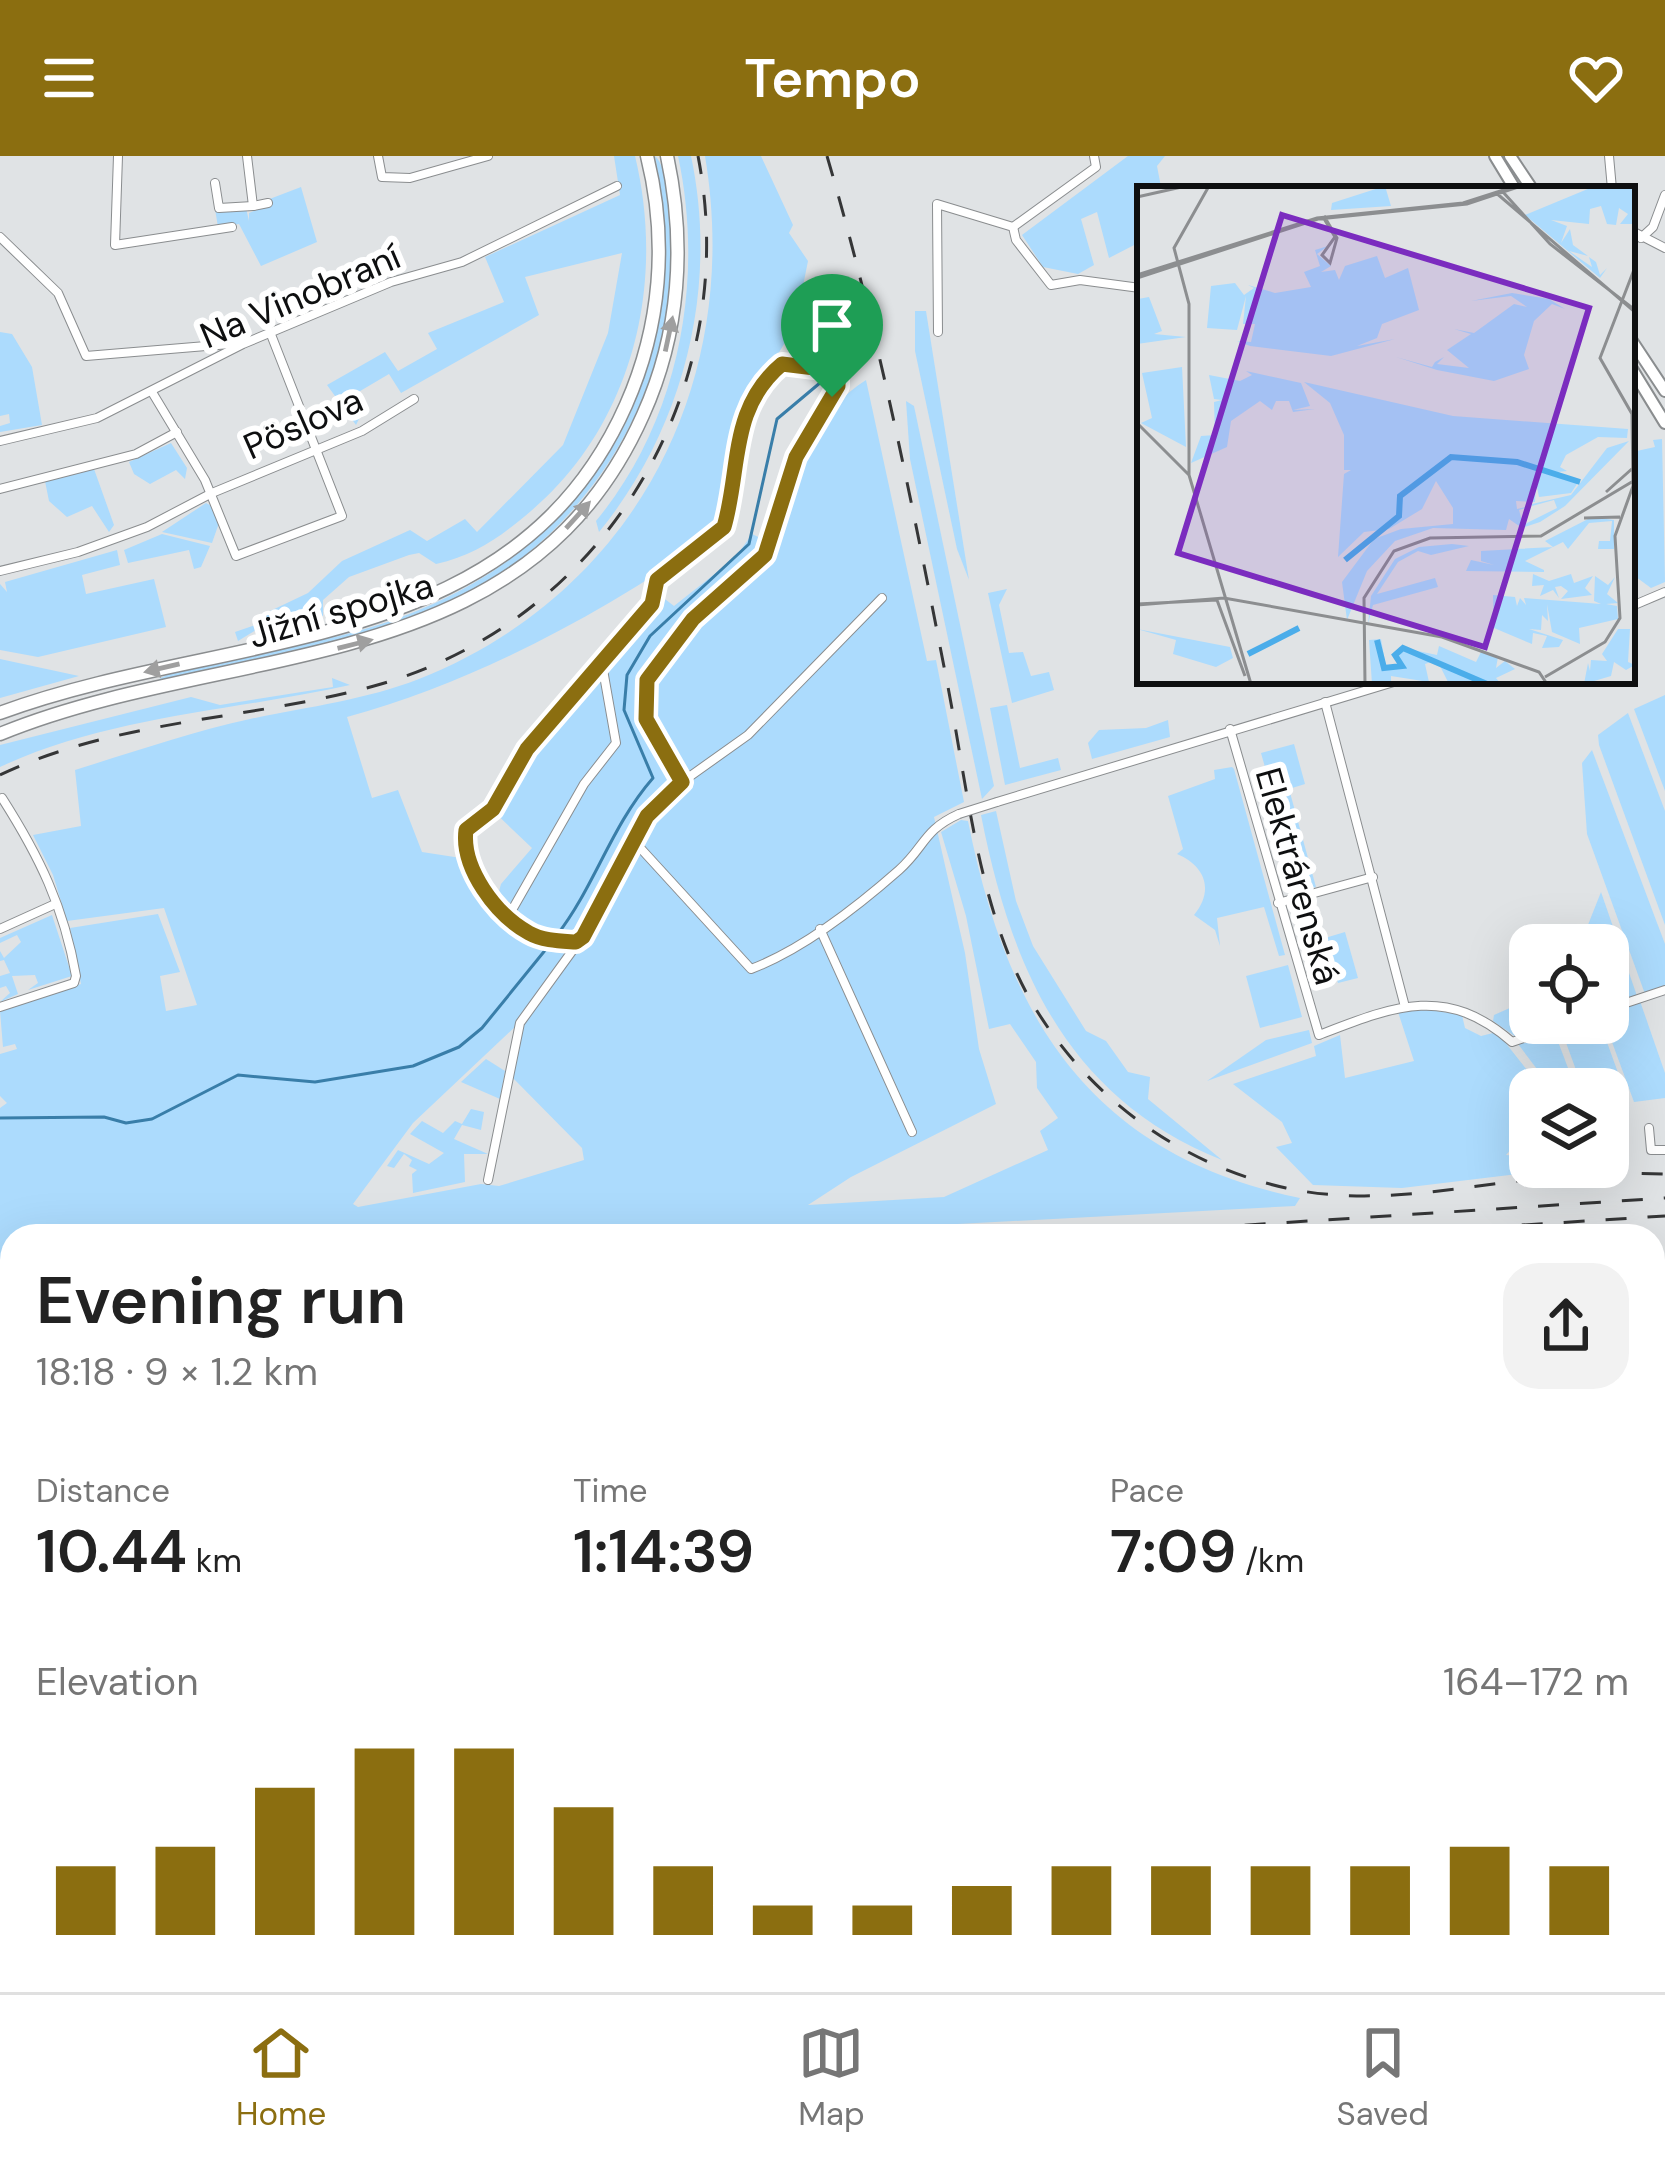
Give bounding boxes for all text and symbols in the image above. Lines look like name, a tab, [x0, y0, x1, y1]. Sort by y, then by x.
text: Tempo	[744, 43, 921, 114]
icon: menu	[36, 45, 102, 111]
icon: heart	[1563, 45, 1629, 111]
inset map	[1137, 186, 1635, 684]
street label: Na Vinobraní	[193, 233, 407, 359]
pin	[781, 274, 883, 397]
icon: arrive	[799, 292, 865, 358]
one-way arrow	[661, 314, 680, 352]
street label: Pöslova	[236, 376, 370, 470]
one-way arrow	[564, 500, 591, 530]
street label: Jižní spojka	[243, 561, 439, 659]
one-way arrow	[336, 634, 373, 653]
one-way arrow	[142, 660, 180, 679]
street label: Elektrárenská	[1245, 762, 1351, 990]
map controls	[1509, 924, 1629, 1188]
button: locate	[1509, 924, 1629, 1044]
button: layers	[1509, 1068, 1629, 1188]
text: Evening run	[36, 1258, 406, 1343]
button: share	[1503, 1263, 1629, 1389]
text: 18:18 · 9 × 1.2 km	[36, 1346, 318, 1397]
text: Distance	[36, 1469, 170, 1512]
text: Time	[573, 1469, 648, 1512]
text: Pace	[1110, 1469, 1184, 1512]
text: 10.44	[36, 1512, 187, 1591]
text: 1:14:39	[573, 1512, 754, 1591]
text: 7:09	[1110, 1512, 1236, 1591]
text: km	[187, 1539, 242, 1582]
text: /km	[1236, 1539, 1304, 1582]
text: Elevation	[36, 1656, 199, 1707]
text: 164–172 m	[1443, 1656, 1629, 1707]
tab: Home	[236, 2020, 326, 2135]
tab: Map	[798, 2020, 865, 2135]
tab: Saved	[1337, 2020, 1429, 2135]

